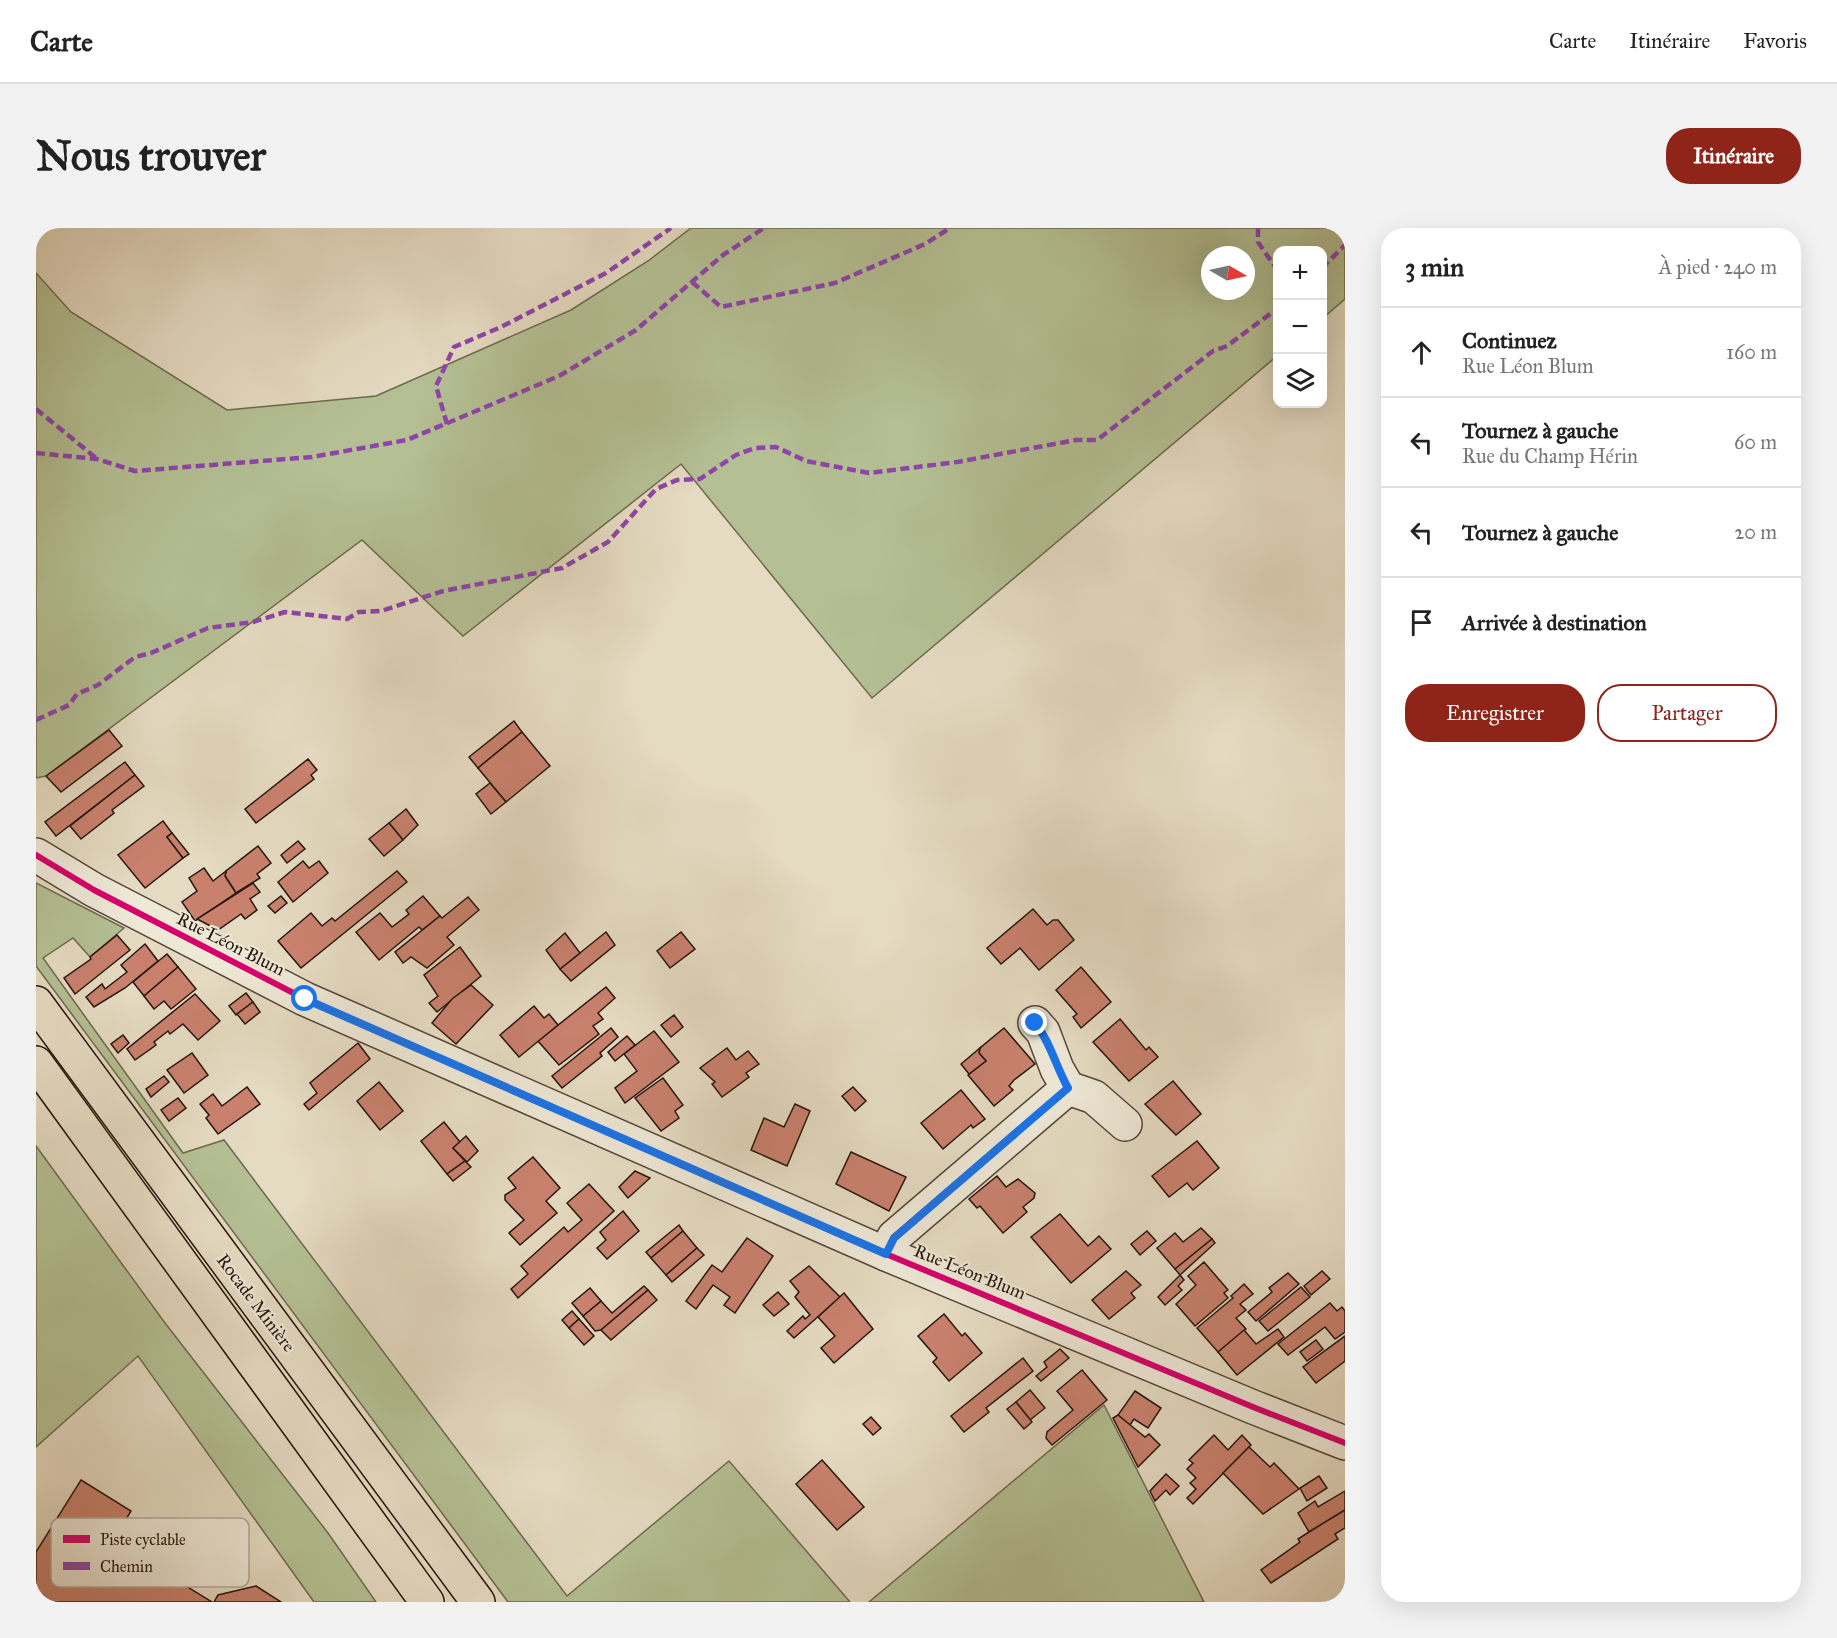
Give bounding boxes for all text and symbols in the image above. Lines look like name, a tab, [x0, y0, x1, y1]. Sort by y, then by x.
text: Carte	[30, 24, 93, 59]
text: Carte	[1549, 28, 1596, 54]
text: Itinéraire	[1629, 28, 1710, 54]
text: Favoris	[1743, 28, 1807, 54]
button: Itinéraire	[1666, 128, 1801, 184]
text: Nous trouver	[36, 130, 266, 182]
north arrow	[1201, 246, 1255, 300]
map controls	[1273, 246, 1327, 408]
button: +	[1273, 246, 1327, 300]
text: 3 min	[1405, 251, 1464, 283]
text: À pied · 240 m	[1659, 255, 1777, 279]
button: −	[1273, 300, 1327, 354]
text: Continuez	[1462, 327, 1557, 354]
icon: ahead	[1405, 336, 1438, 369]
text: 160 m	[1726, 340, 1777, 364]
button: layers	[1273, 354, 1327, 408]
text: Rue Léon Blum	[1462, 354, 1594, 378]
text: Tournez à gauche	[1462, 417, 1618, 444]
icon: left	[1405, 426, 1438, 459]
text: 60 m	[1734, 430, 1777, 454]
text: Rue du Champ Hérin	[1462, 444, 1638, 468]
icon: left	[1405, 516, 1438, 549]
text: Tournez à gauche	[1462, 519, 1618, 546]
text: 20 m	[1734, 520, 1777, 544]
icon: arrive	[1405, 606, 1438, 639]
text: Arrivée à destination	[1462, 609, 1647, 636]
button: Enregistrer	[1405, 684, 1585, 742]
button: Partager	[1597, 684, 1777, 742]
street label: Rue Léon Blum	[173, 907, 289, 981]
route start	[291, 985, 317, 1011]
route end	[1021, 1009, 1047, 1035]
street label: Rue Léon Blum	[911, 1240, 1029, 1304]
street label: Rocade Minière	[212, 1250, 300, 1356]
legend	[51, 1518, 249, 1587]
text: Piste cyclable	[100, 1530, 186, 1549]
text: Chemin	[100, 1557, 153, 1576]

